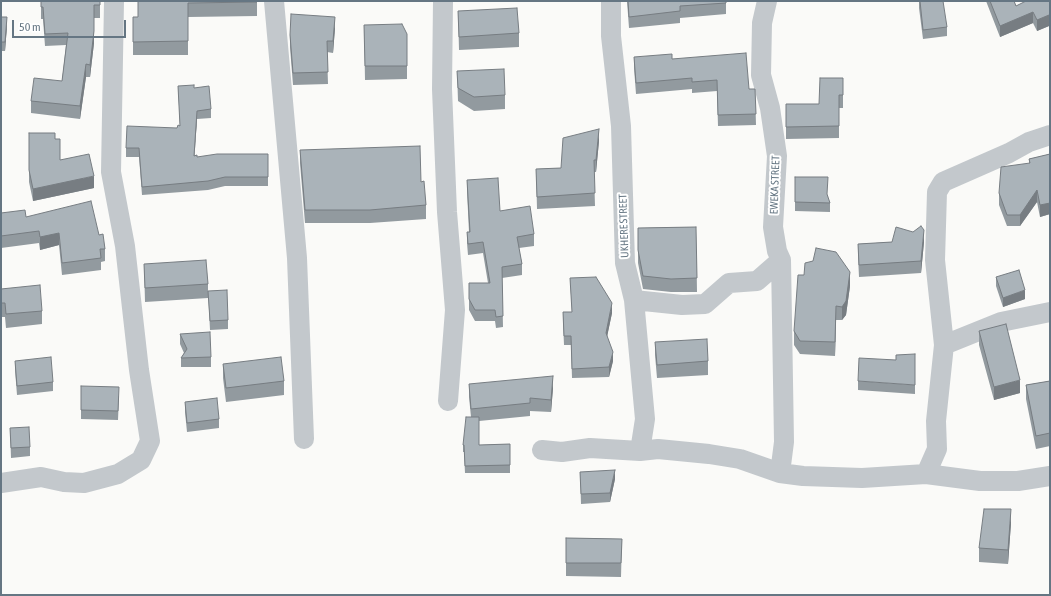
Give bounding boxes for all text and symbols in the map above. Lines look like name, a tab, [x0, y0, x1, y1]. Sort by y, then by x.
scale bar	[14, 12, 128, 38]
text: 50 m	[19, 20, 41, 34]
street label: EWEKA STREET	[767, 155, 783, 215]
street label: UKHERE STREET	[616, 194, 632, 258]

